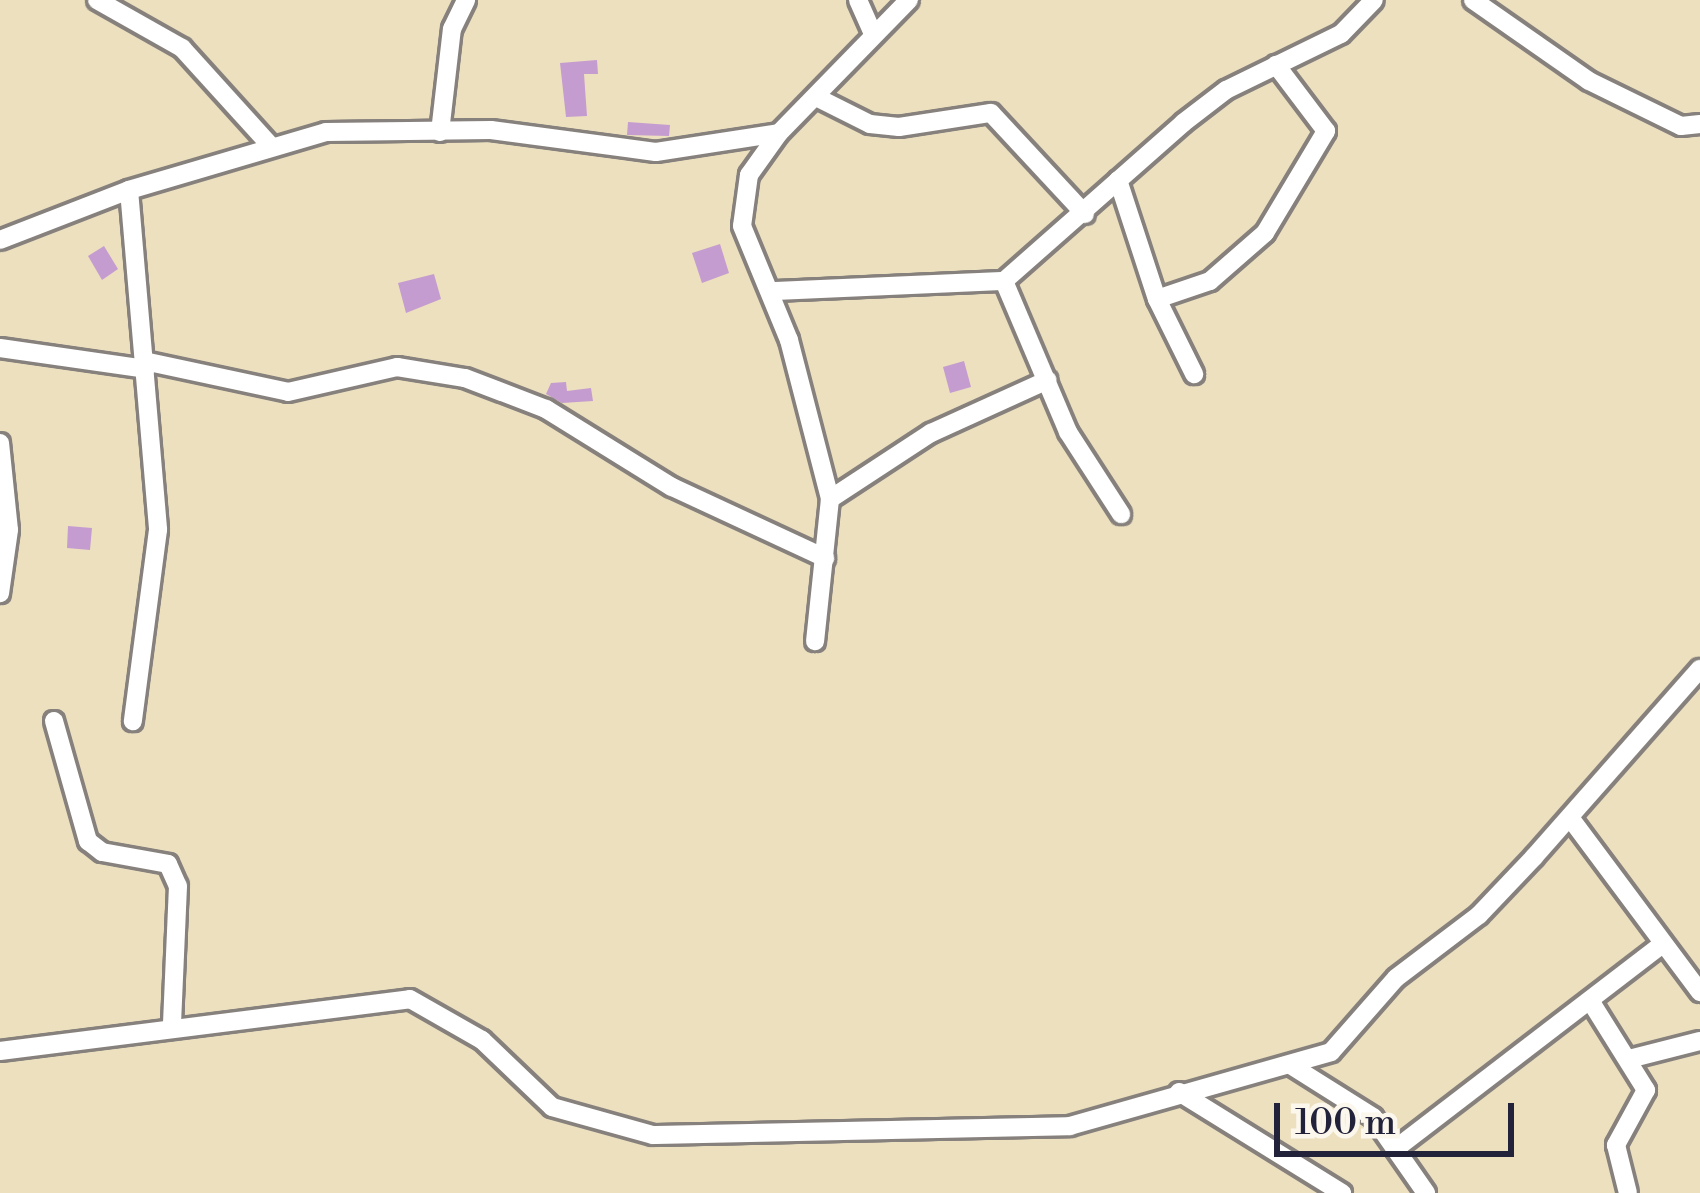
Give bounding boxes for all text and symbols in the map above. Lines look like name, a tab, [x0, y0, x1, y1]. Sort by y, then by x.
scale bar	[1280, 1079, 1520, 1153]
text: 100 m	[1295, 1101, 1396, 1146]

